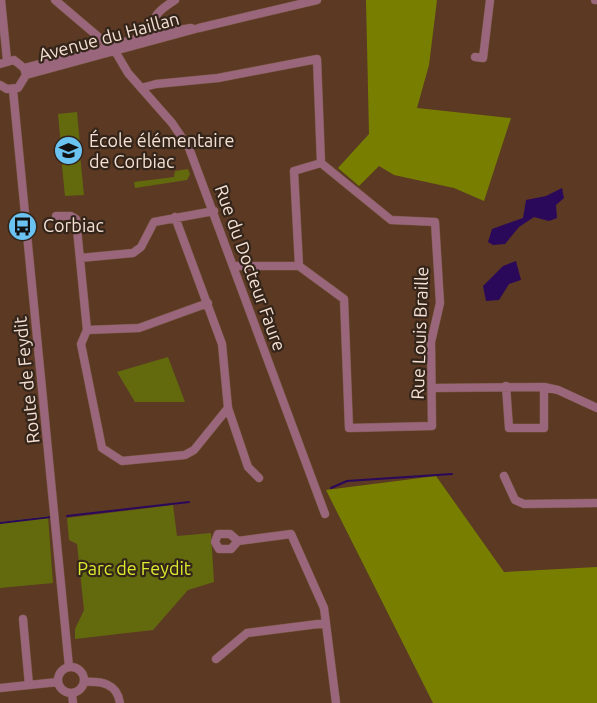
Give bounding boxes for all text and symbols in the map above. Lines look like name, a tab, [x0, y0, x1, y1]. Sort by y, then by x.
street label: Avenue du Haillan	[36, 8, 181, 64]
place label: École élémentaire de Corbiac	[89, 129, 234, 171]
school or university icon: École élémentaire de Corbiac	[52, 135, 84, 167]
street label: Rue du Docteur Faure	[212, 182, 290, 353]
bus stop icon: Corbiac	[6, 210, 38, 242]
place label: Corbiac	[43, 215, 104, 235]
street label: Rue Louis Braille	[407, 266, 431, 400]
street label: Route de Feydit	[9, 316, 43, 445]
park label: Parc de Feydit	[77, 558, 191, 578]

